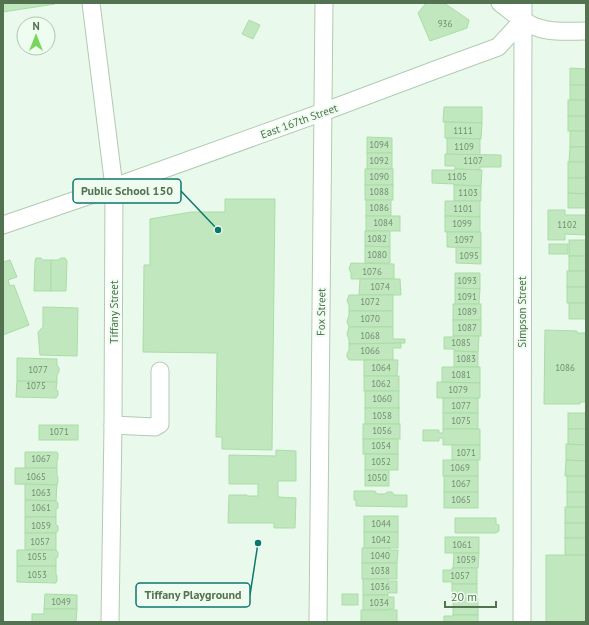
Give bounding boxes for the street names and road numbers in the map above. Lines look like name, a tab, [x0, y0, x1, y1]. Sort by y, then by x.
street label: East 167th Street	[258, 100, 340, 141]
street label: Simpson Street	[515, 276, 529, 348]
street label: Tiffany Street	[107, 280, 121, 344]
street label: Fox Street	[314, 288, 328, 336]

